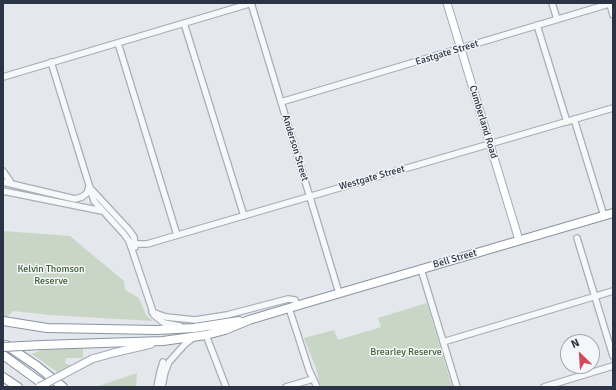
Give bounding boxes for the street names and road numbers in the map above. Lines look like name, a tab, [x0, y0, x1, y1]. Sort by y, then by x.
street label: Eastgate Street	[414, 38, 480, 68]
street label: Cumberland Road	[466, 84, 500, 160]
street label: Anderson Street	[279, 113, 311, 183]
street label: Westgate Street	[338, 163, 406, 193]
street label: Bell Street	[432, 247, 478, 271]

